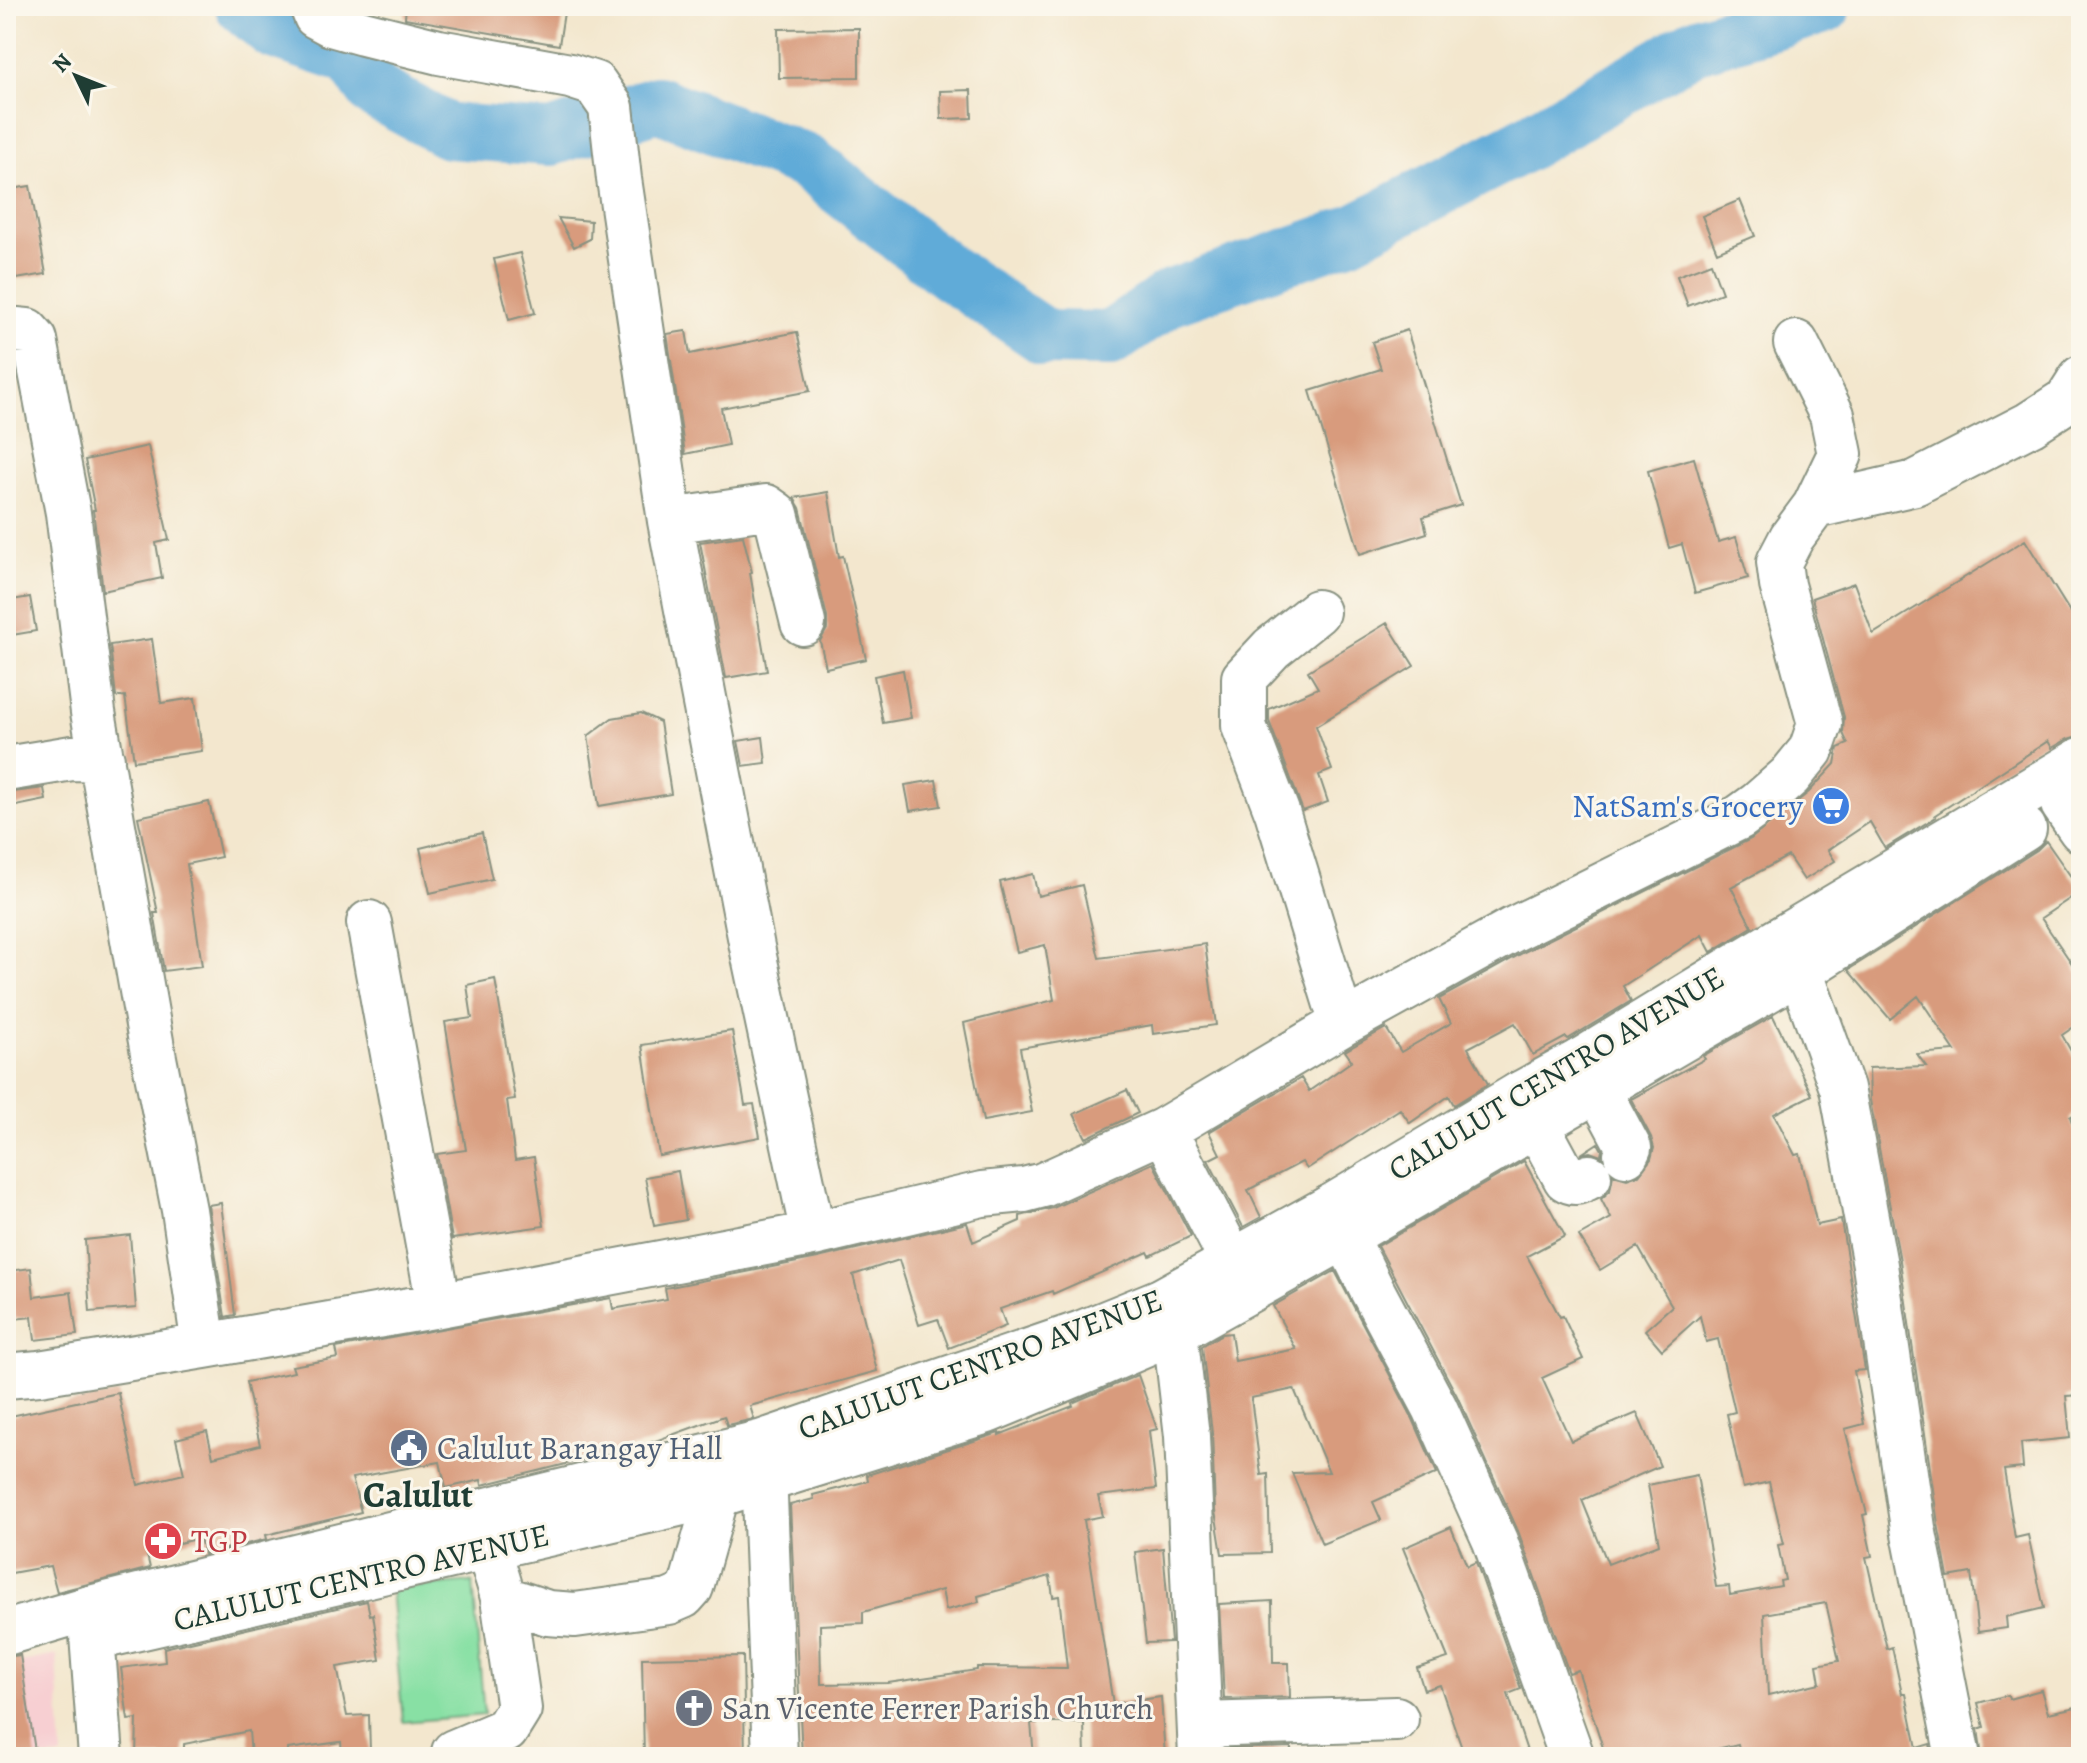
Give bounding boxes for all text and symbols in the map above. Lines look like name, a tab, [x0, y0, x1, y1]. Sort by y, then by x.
north arrow	[36, 36, 116, 116]
text: N	[46, 47, 79, 79]
place label: NatSam's Grocery	[1572, 784, 1804, 828]
supermarket icon: NatSam's Grocery	[1810, 785, 1852, 827]
street label: CALULUT CENTRO AVENUE	[1380, 955, 1732, 1191]
street label: CALULUT CENTRO AVENUE	[792, 1278, 1168, 1450]
place label: Calulut Barangay Hall	[437, 1426, 722, 1470]
public building icon: Calulut Barangay Hall	[388, 1427, 430, 1469]
district label: Calulut	[363, 1470, 473, 1519]
street label: CALULUT CENTRO AVENUE	[169, 1512, 553, 1642]
place label: TGP	[191, 1519, 247, 1563]
pharmacy icon: TGP	[142, 1520, 184, 1562]
place label: San Vicente Ferrer Parish Church	[722, 1686, 1153, 1730]
church icon: San Vicente Ferrer Parish Church	[673, 1687, 715, 1729]

